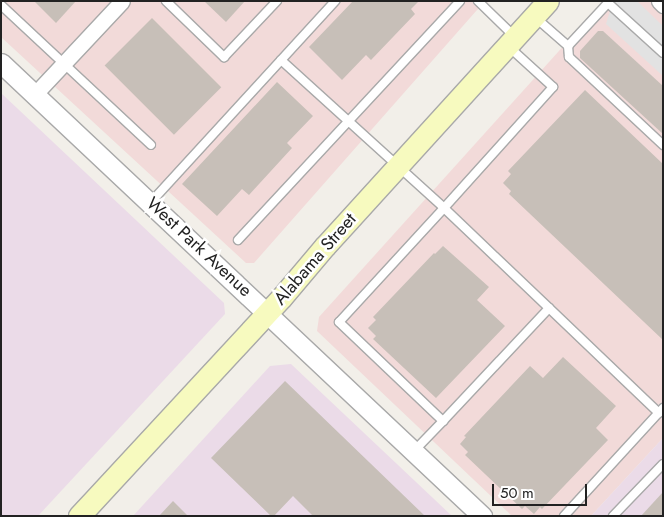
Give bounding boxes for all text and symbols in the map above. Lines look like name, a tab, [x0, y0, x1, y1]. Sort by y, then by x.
street label: West Park Avenue	[142, 193, 256, 301]
street label: Alabama Street	[269, 209, 361, 309]
scale bar	[494, 474, 589, 506]
text: 50 m	[500, 482, 534, 504]

